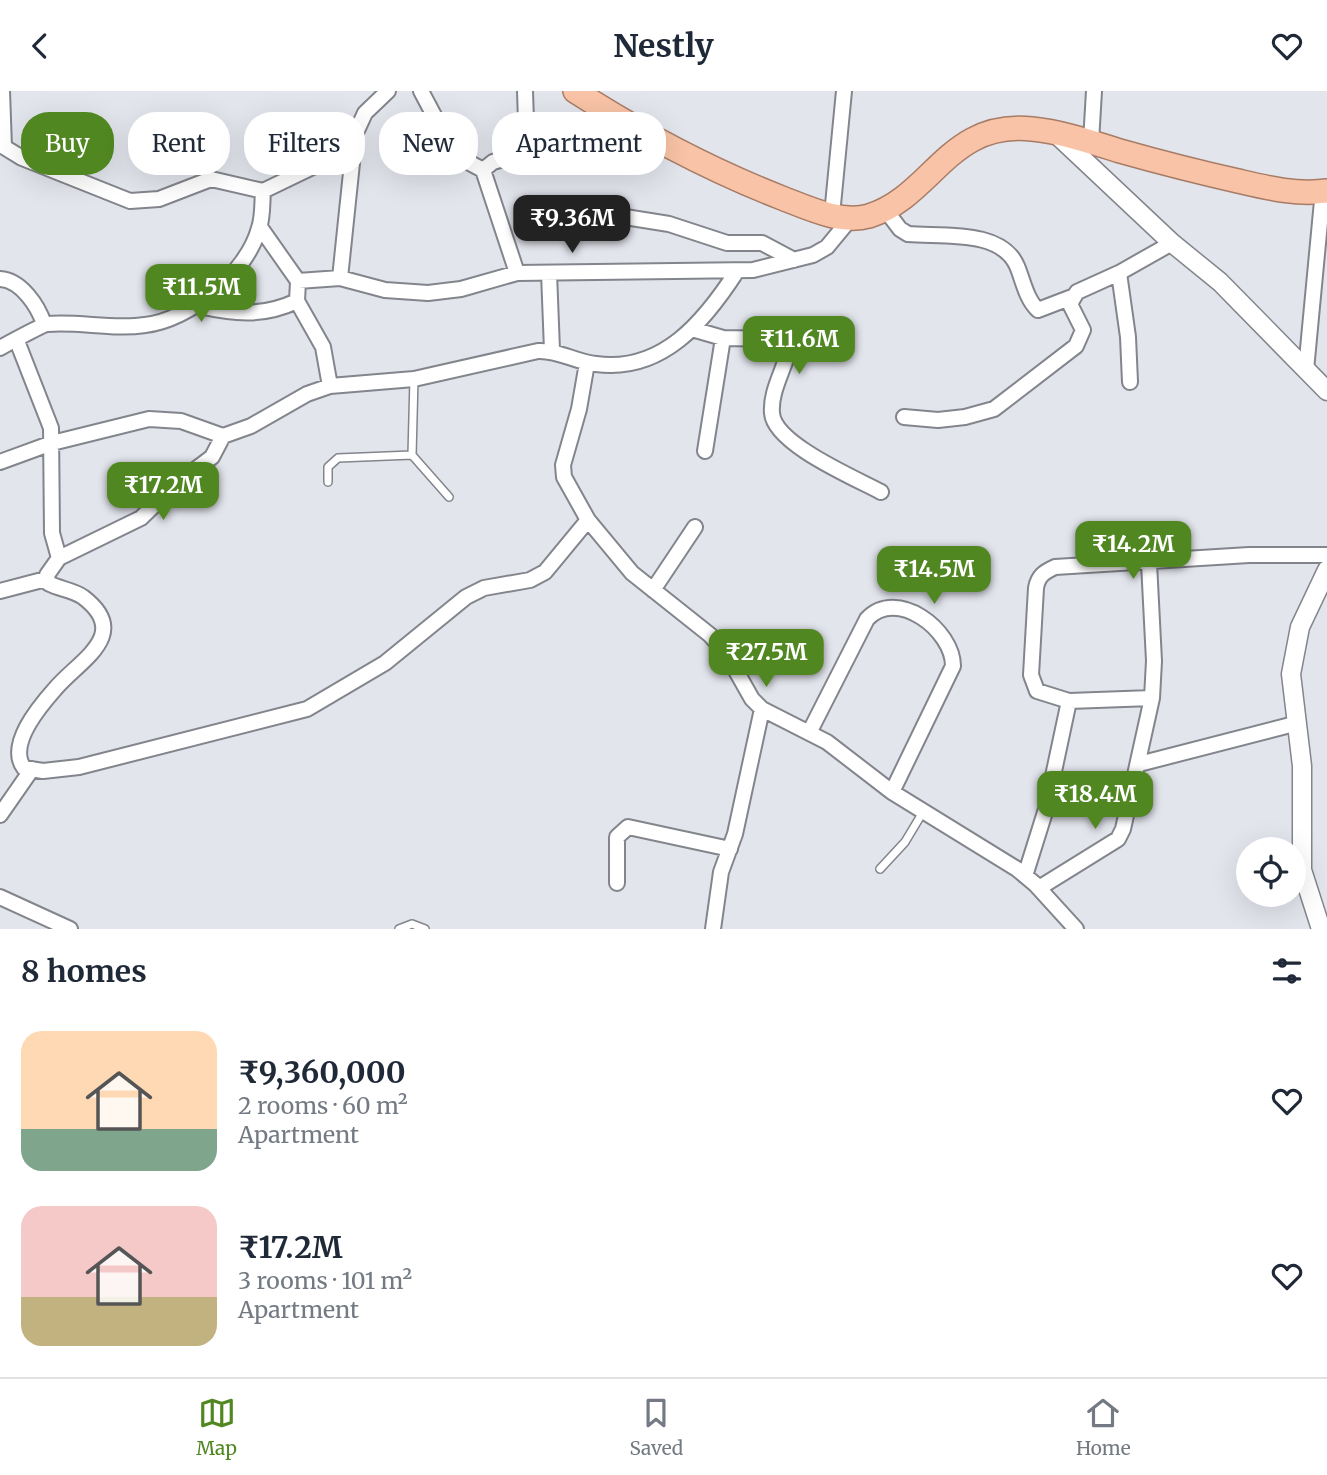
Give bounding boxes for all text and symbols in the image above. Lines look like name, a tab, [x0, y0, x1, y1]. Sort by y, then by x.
text: Nestly	[613, 26, 714, 66]
icon: back	[21, 27, 59, 65]
icon: heart	[1268, 27, 1306, 65]
chip: Buy	[21, 112, 114, 175]
chip: Rent	[128, 112, 230, 175]
chip: Filters	[244, 112, 365, 175]
chip: New	[379, 112, 478, 175]
chip: Apartment	[492, 112, 666, 175]
pin: ₹9.36M	[515, 195, 629, 255]
text: ₹9.36M	[529, 203, 615, 232]
pin: ₹11.5M	[144, 265, 258, 324]
text: ₹11.5M	[161, 272, 241, 301]
pin: ₹11.6M	[742, 317, 856, 376]
text: ₹11.6M	[759, 324, 839, 353]
pin: ₹17.2M	[106, 463, 220, 522]
text: ₹17.2M	[123, 470, 203, 499]
pin: ₹14.2M	[1076, 521, 1190, 581]
text: ₹14.2M	[1091, 529, 1175, 558]
pin: ₹14.5M	[877, 547, 991, 606]
text: ₹14.5M	[893, 554, 975, 583]
pin: ₹27.5M	[709, 629, 823, 689]
text: ₹27.5M	[725, 637, 807, 666]
pin: ₹18.4M	[1038, 771, 1152, 831]
text: ₹18.4M	[1053, 779, 1137, 808]
map controls	[1236, 837, 1306, 907]
button: locate	[1236, 837, 1306, 907]
text: 8 homes	[21, 952, 147, 990]
icon: filters	[1268, 952, 1306, 990]
text: ₹9,360,000	[238, 1053, 406, 1091]
icon: home	[77, 1059, 161, 1143]
icon: heart	[1268, 1082, 1306, 1120]
text: 2 rooms · 60 m²	[238, 1091, 408, 1120]
text: Apartment	[238, 1120, 359, 1149]
text: ₹17.2M	[238, 1228, 342, 1266]
icon: home	[77, 1234, 161, 1318]
icon: heart	[1268, 1257, 1306, 1295]
text: 3 rooms · 101 m²	[238, 1266, 412, 1295]
text: Apartment	[238, 1295, 359, 1324]
tab: Map	[196, 1394, 237, 1460]
tab: Saved	[629, 1394, 683, 1460]
tab: Home	[1076, 1394, 1131, 1460]

